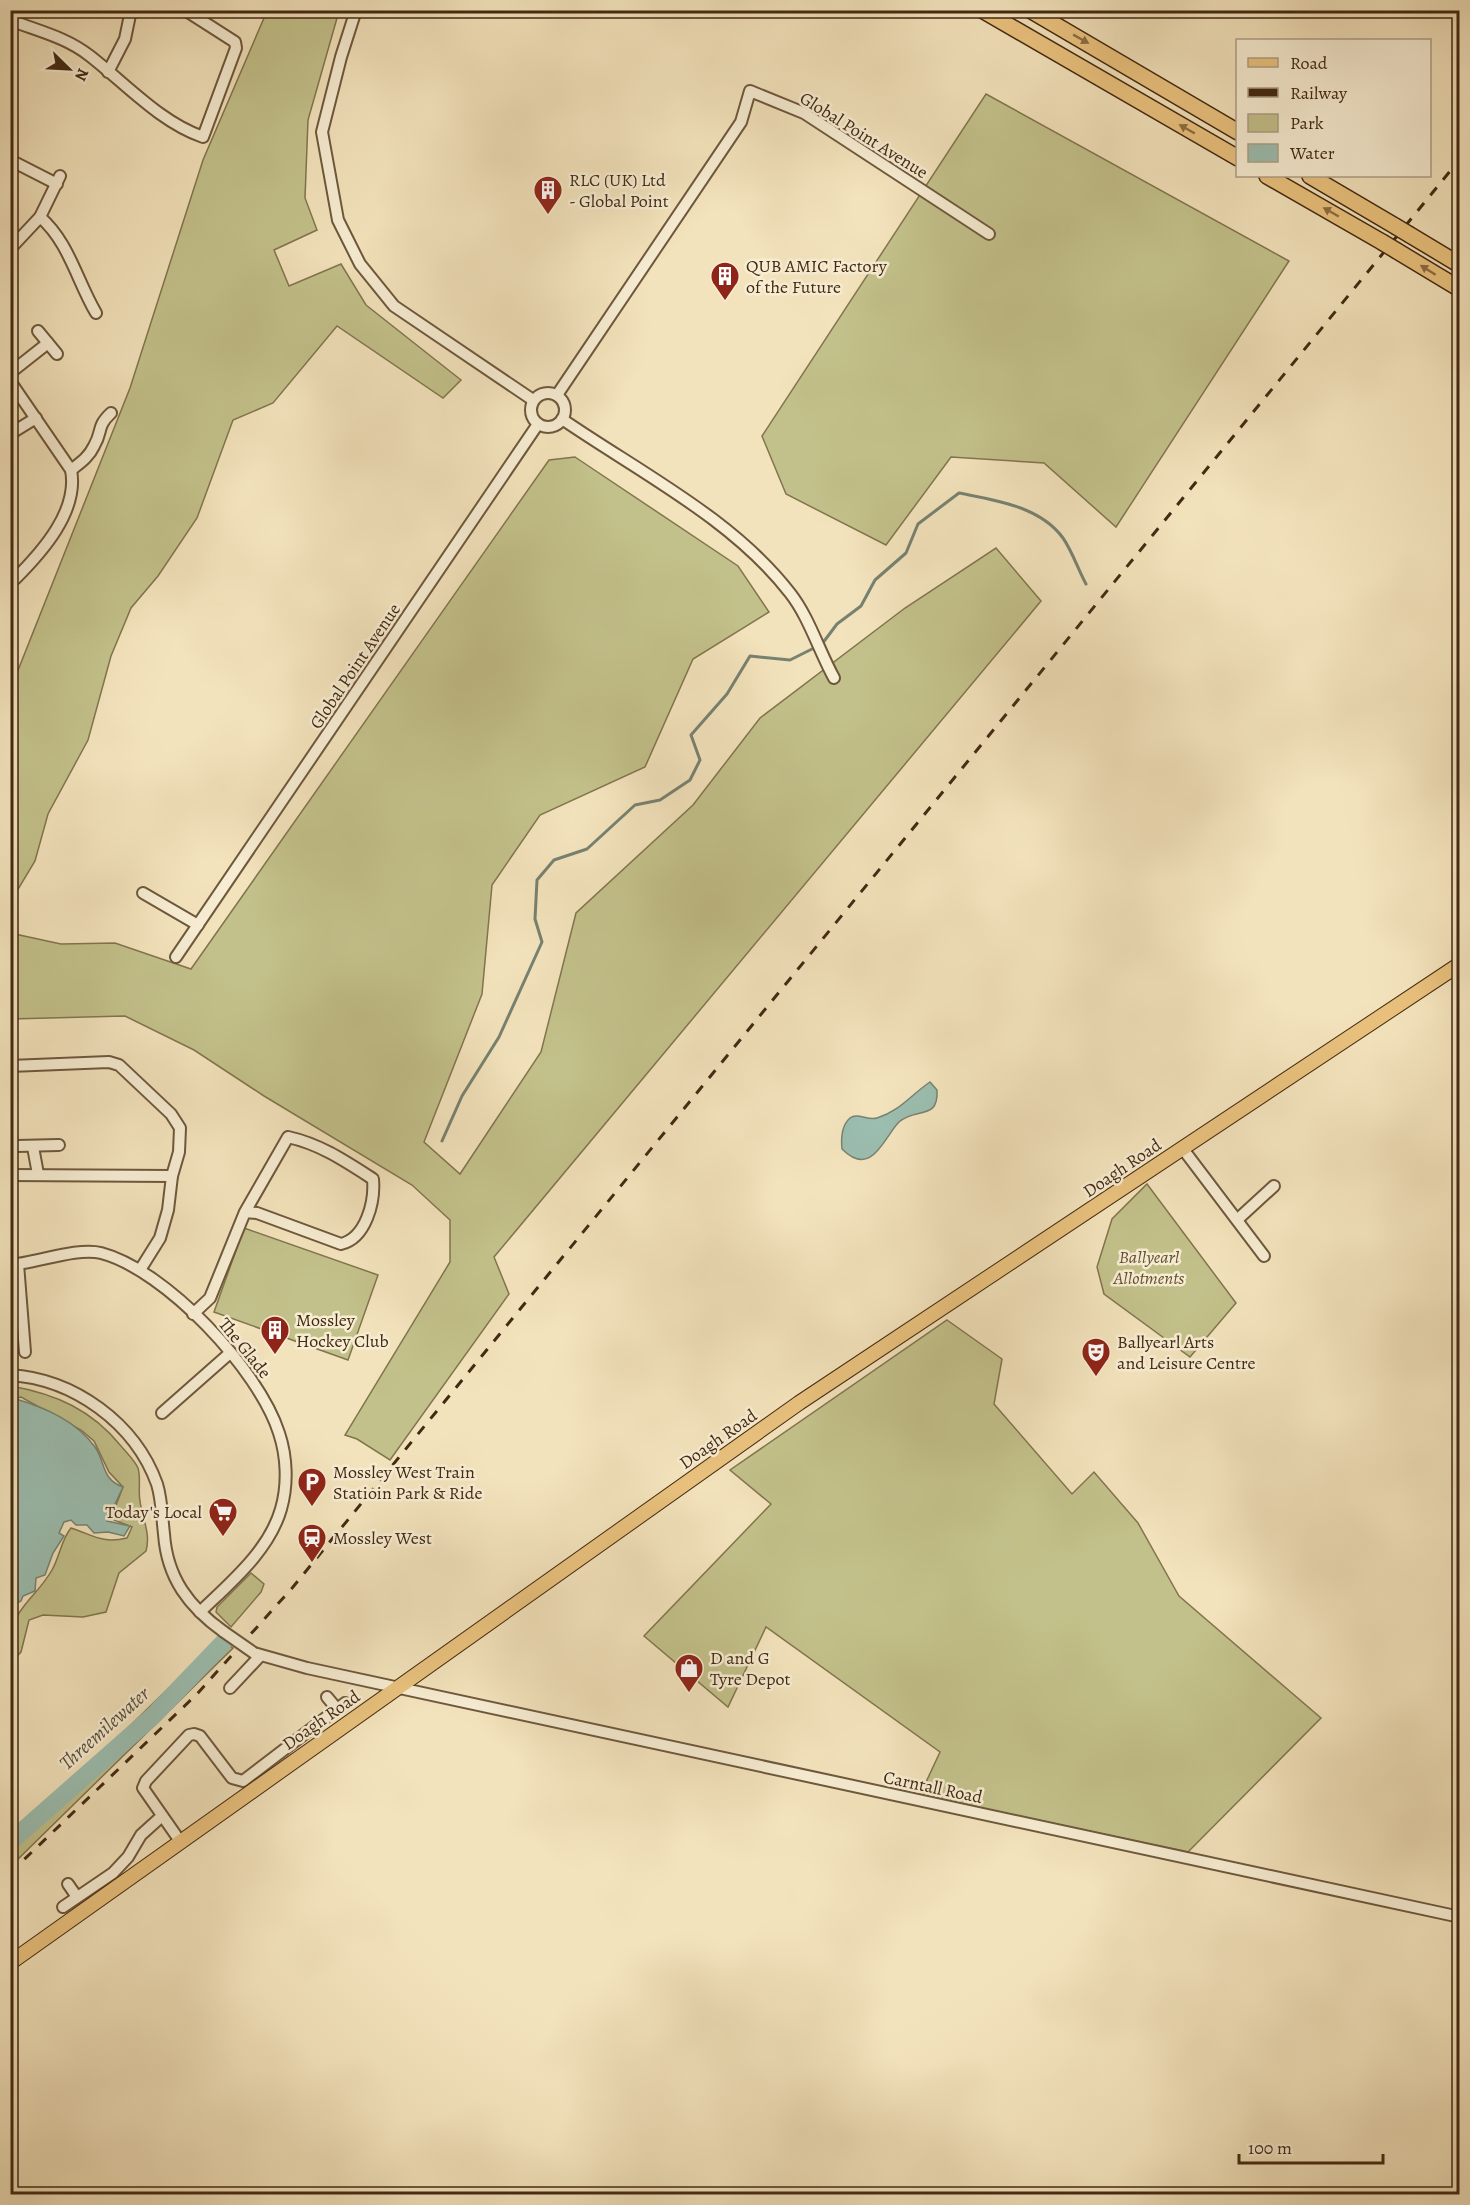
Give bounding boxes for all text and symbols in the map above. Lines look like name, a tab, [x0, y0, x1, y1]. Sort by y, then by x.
one-way arrow	[1073, 34, 1090, 44]
north arrow	[39, 39, 99, 99]
legend	[1236, 39, 1431, 177]
text: Road	[1290, 51, 1328, 75]
text: N	[69, 65, 94, 85]
text: Railway	[1290, 81, 1348, 105]
street label: Global Point Avenue	[795, 86, 933, 184]
text: Park	[1290, 111, 1324, 135]
one-way arrow	[1178, 124, 1195, 134]
text: Water	[1289, 141, 1335, 165]
place label: RLC (UK) Ltd - Global Point	[569, 168, 669, 213]
building icon: RLC (UK) Ltd - Global Point	[532, 174, 564, 216]
one-way arrow	[1323, 207, 1339, 218]
place label: QUB AMIC Factory of the Future	[746, 254, 888, 299]
building icon: QUB AMIC Factory of the Future	[709, 260, 741, 302]
one-way arrow	[1420, 265, 1436, 276]
street label: Global Point Avenue	[304, 598, 406, 734]
street label: Doagh Road	[1078, 1133, 1166, 1203]
park label: Ballyearl Allotments	[1113, 1245, 1184, 1290]
place label: Mossley Hockey Club	[296, 1308, 389, 1353]
street label: The Glade	[213, 1313, 277, 1383]
building icon: Mossley Hockey Club	[259, 1314, 291, 1356]
place label: Ballyearl Arts and Leisure Centre	[1117, 1330, 1256, 1375]
theatre icon: Ballyearl Arts and Leisure Centre	[1080, 1336, 1112, 1378]
street label: Doagh Road	[674, 1403, 762, 1475]
place label: Mossley West Train Statioin Park & Ride	[333, 1460, 483, 1505]
parking icon: Mossley West Train Statioin Park & Ride	[296, 1466, 328, 1508]
supermarket icon: Today's Local	[207, 1496, 239, 1538]
place label: Today's Local	[105, 1500, 203, 1524]
station icon: Mossley West	[296, 1522, 328, 1564]
place label: Mossley West	[333, 1526, 432, 1550]
place label: D and G Tyre Depot	[710, 1646, 790, 1691]
shop icon: D and G Tyre Depot	[673, 1652, 705, 1694]
water label: Threemilewater	[53, 1680, 156, 1776]
street label: Doagh Road	[277, 1684, 365, 1756]
street label: Carntall Road	[881, 1765, 985, 1809]
scale bar	[1239, 2127, 1383, 2165]
text: 100 m	[1248, 2136, 1292, 2160]

